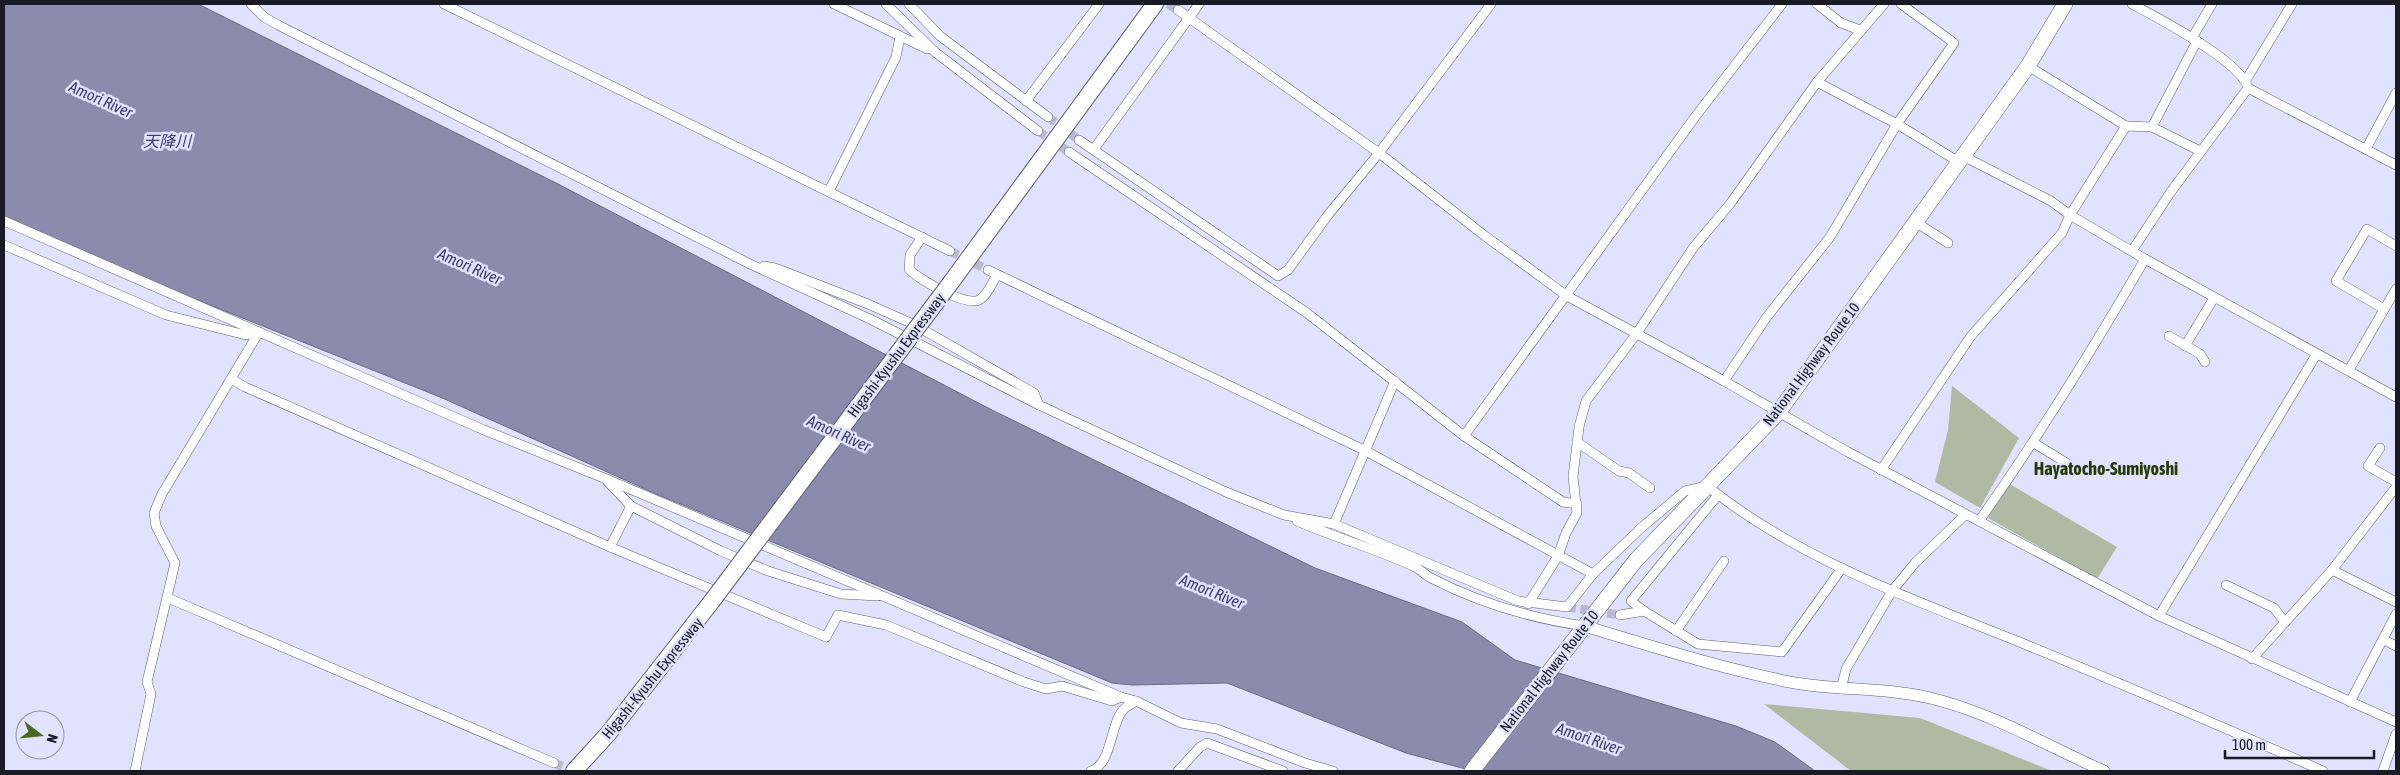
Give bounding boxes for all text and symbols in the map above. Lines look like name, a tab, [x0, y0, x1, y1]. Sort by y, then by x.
water label: Amori River	[66, 77, 137, 121]
water label: 天降川	[143, 132, 193, 150]
water label: Amori River	[435, 244, 506, 288]
street label: Higashi-Kyushu Expressway	[844, 290, 948, 420]
street label: National Highway Route 10	[1759, 299, 1863, 429]
water label: Amori River	[804, 411, 875, 455]
district label: Hayatocho-Sumiyoshi	[2034, 458, 2178, 479]
water label: Amori River	[1176, 570, 1248, 612]
street label: National Highway Route 10	[1496, 607, 1602, 735]
street label: Higashi-Kyushu Expressway	[598, 614, 706, 742]
north arrow	[15, 710, 65, 760]
water label: Amori River	[1553, 718, 1625, 758]
scale bar	[2225, 728, 2374, 760]
text: N	[44, 732, 61, 745]
text: 100 m	[2232, 736, 2266, 753]

